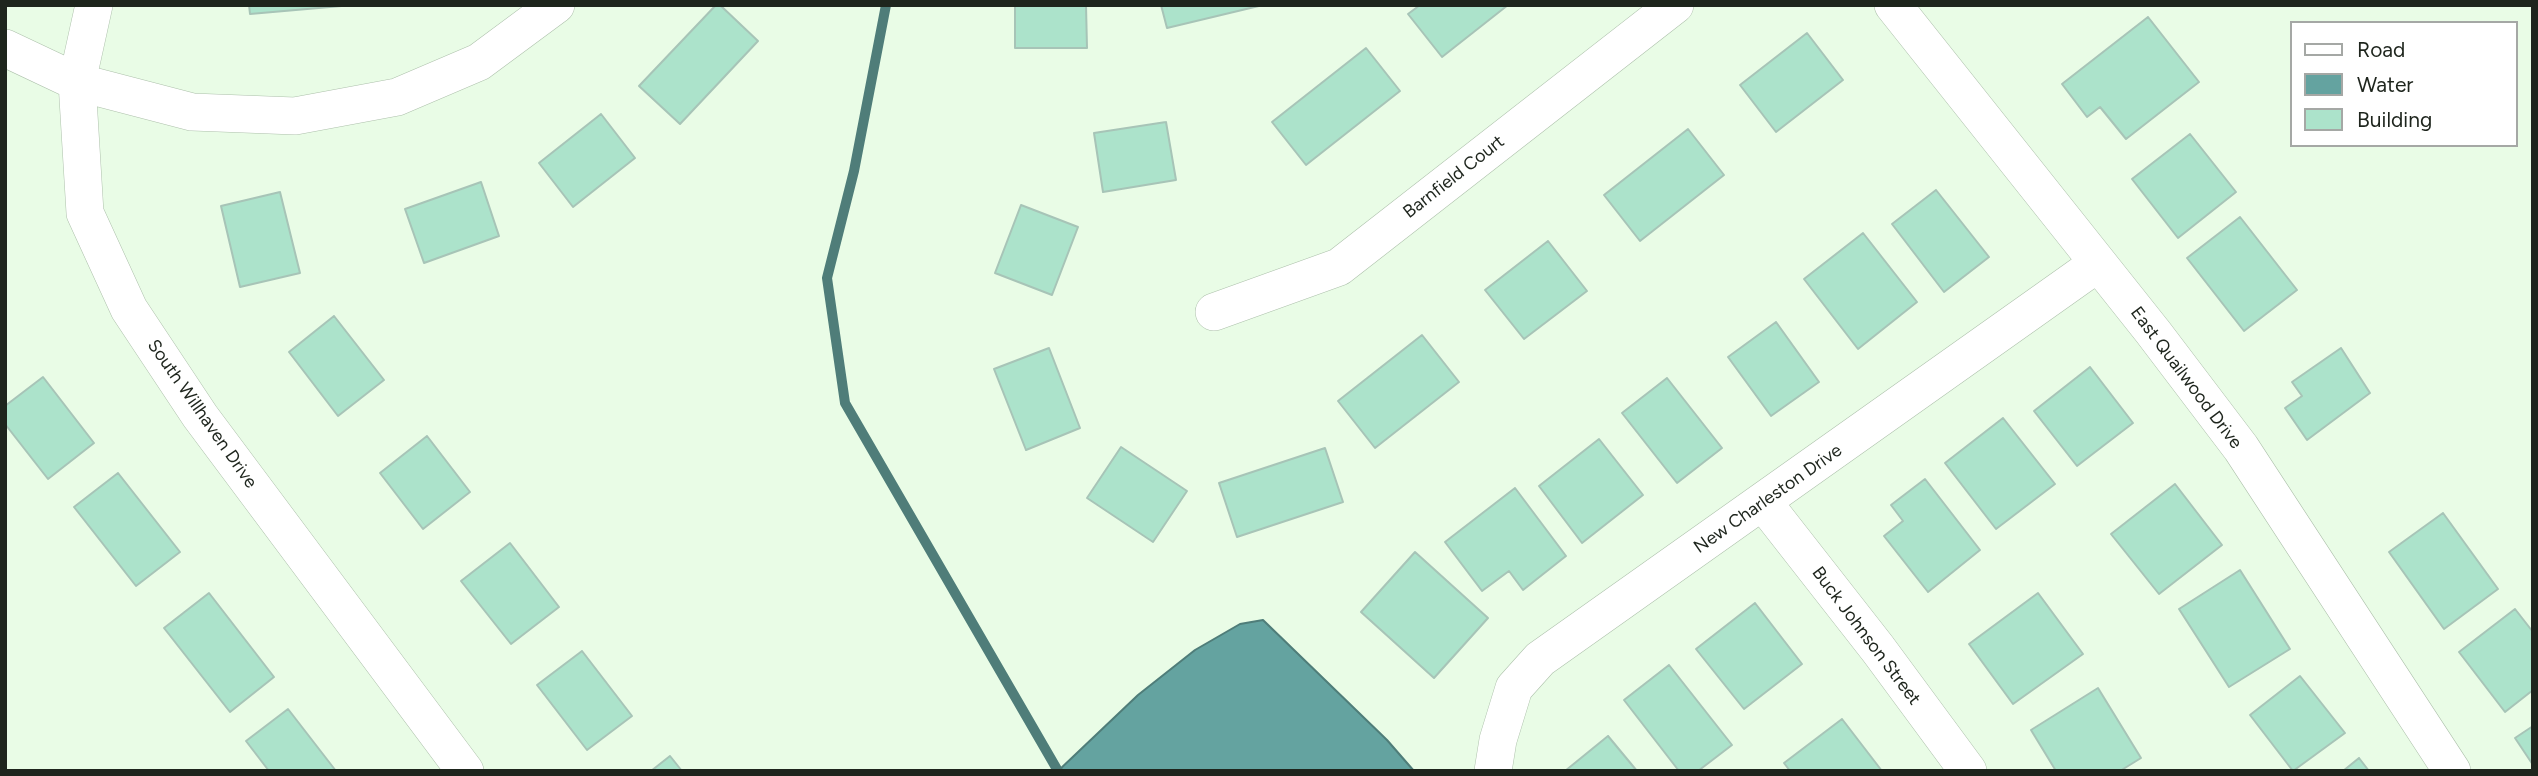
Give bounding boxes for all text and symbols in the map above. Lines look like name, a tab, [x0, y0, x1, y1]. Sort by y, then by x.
legend	[2290, 21, 2517, 147]
text: Road	[2357, 37, 2405, 62]
text: Water	[2357, 72, 2413, 97]
text: Building	[2357, 107, 2432, 132]
street label: Barnfield Court	[1399, 131, 1509, 223]
street label: East Quailwood Drive	[2126, 303, 2246, 453]
street label: South Willhaven Drive	[143, 336, 261, 492]
street label: New Charleston Drive	[1690, 440, 1846, 558]
street label: Buck Johnson Street	[1807, 563, 1925, 709]

